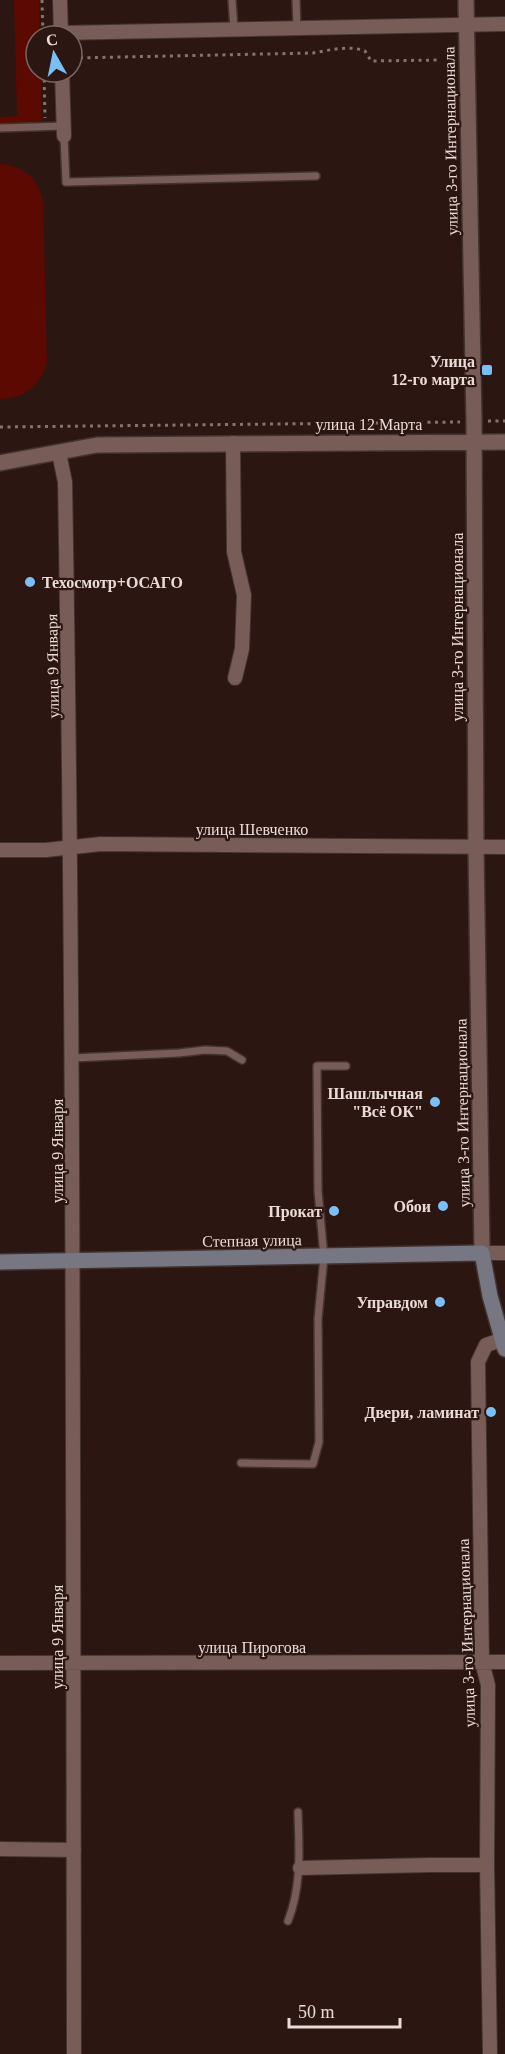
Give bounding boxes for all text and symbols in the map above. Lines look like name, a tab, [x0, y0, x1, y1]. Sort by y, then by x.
north arrow	[24, 24, 84, 84]
text: С	[45, 30, 59, 49]
street label: улица 3-го Интернационала	[440, 46, 462, 236]
place label: Улица 12-го марта	[391, 353, 475, 389]
marker: Улица 12-го марта	[480, 363, 494, 377]
street label: улица 12 Марта	[316, 416, 422, 434]
street label: улица 3-го Интернационала	[449, 533, 467, 721]
place label: Техосмотр+ОСАГО	[42, 574, 183, 592]
marker: Техосмотр+ОСАГО	[23, 575, 37, 589]
street label: улица 9 Января	[43, 613, 63, 718]
street label: улица Шевченко	[196, 821, 308, 839]
street label: улица 3-го Интернационала	[452, 1018, 474, 1208]
place label: Шашлычная "Всё ОК"	[328, 1085, 423, 1120]
marker: Шашлычная "Всё ОК"	[428, 1095, 442, 1109]
street label: улица 9 Января	[49, 1098, 67, 1203]
place label: Обои	[394, 1198, 431, 1215]
marker: Обои	[436, 1199, 450, 1213]
place label: Прокат	[268, 1203, 322, 1221]
marker: Прокат	[327, 1204, 341, 1218]
street label: Степная улица	[202, 1231, 302, 1251]
place label: Управдом	[357, 1294, 428, 1312]
marker: Управдом	[433, 1295, 447, 1309]
place label: Двери, ламинат	[364, 1404, 479, 1422]
marker: Двери, ламинат	[484, 1405, 498, 1419]
street label: улица 3-го Интернационала	[455, 1538, 479, 1728]
street label: улица 9 Января	[49, 1584, 67, 1689]
street label: улица Пирогова	[198, 1639, 306, 1657]
scale bar	[289, 1991, 400, 2029]
text: 50 m	[298, 2002, 335, 2022]

